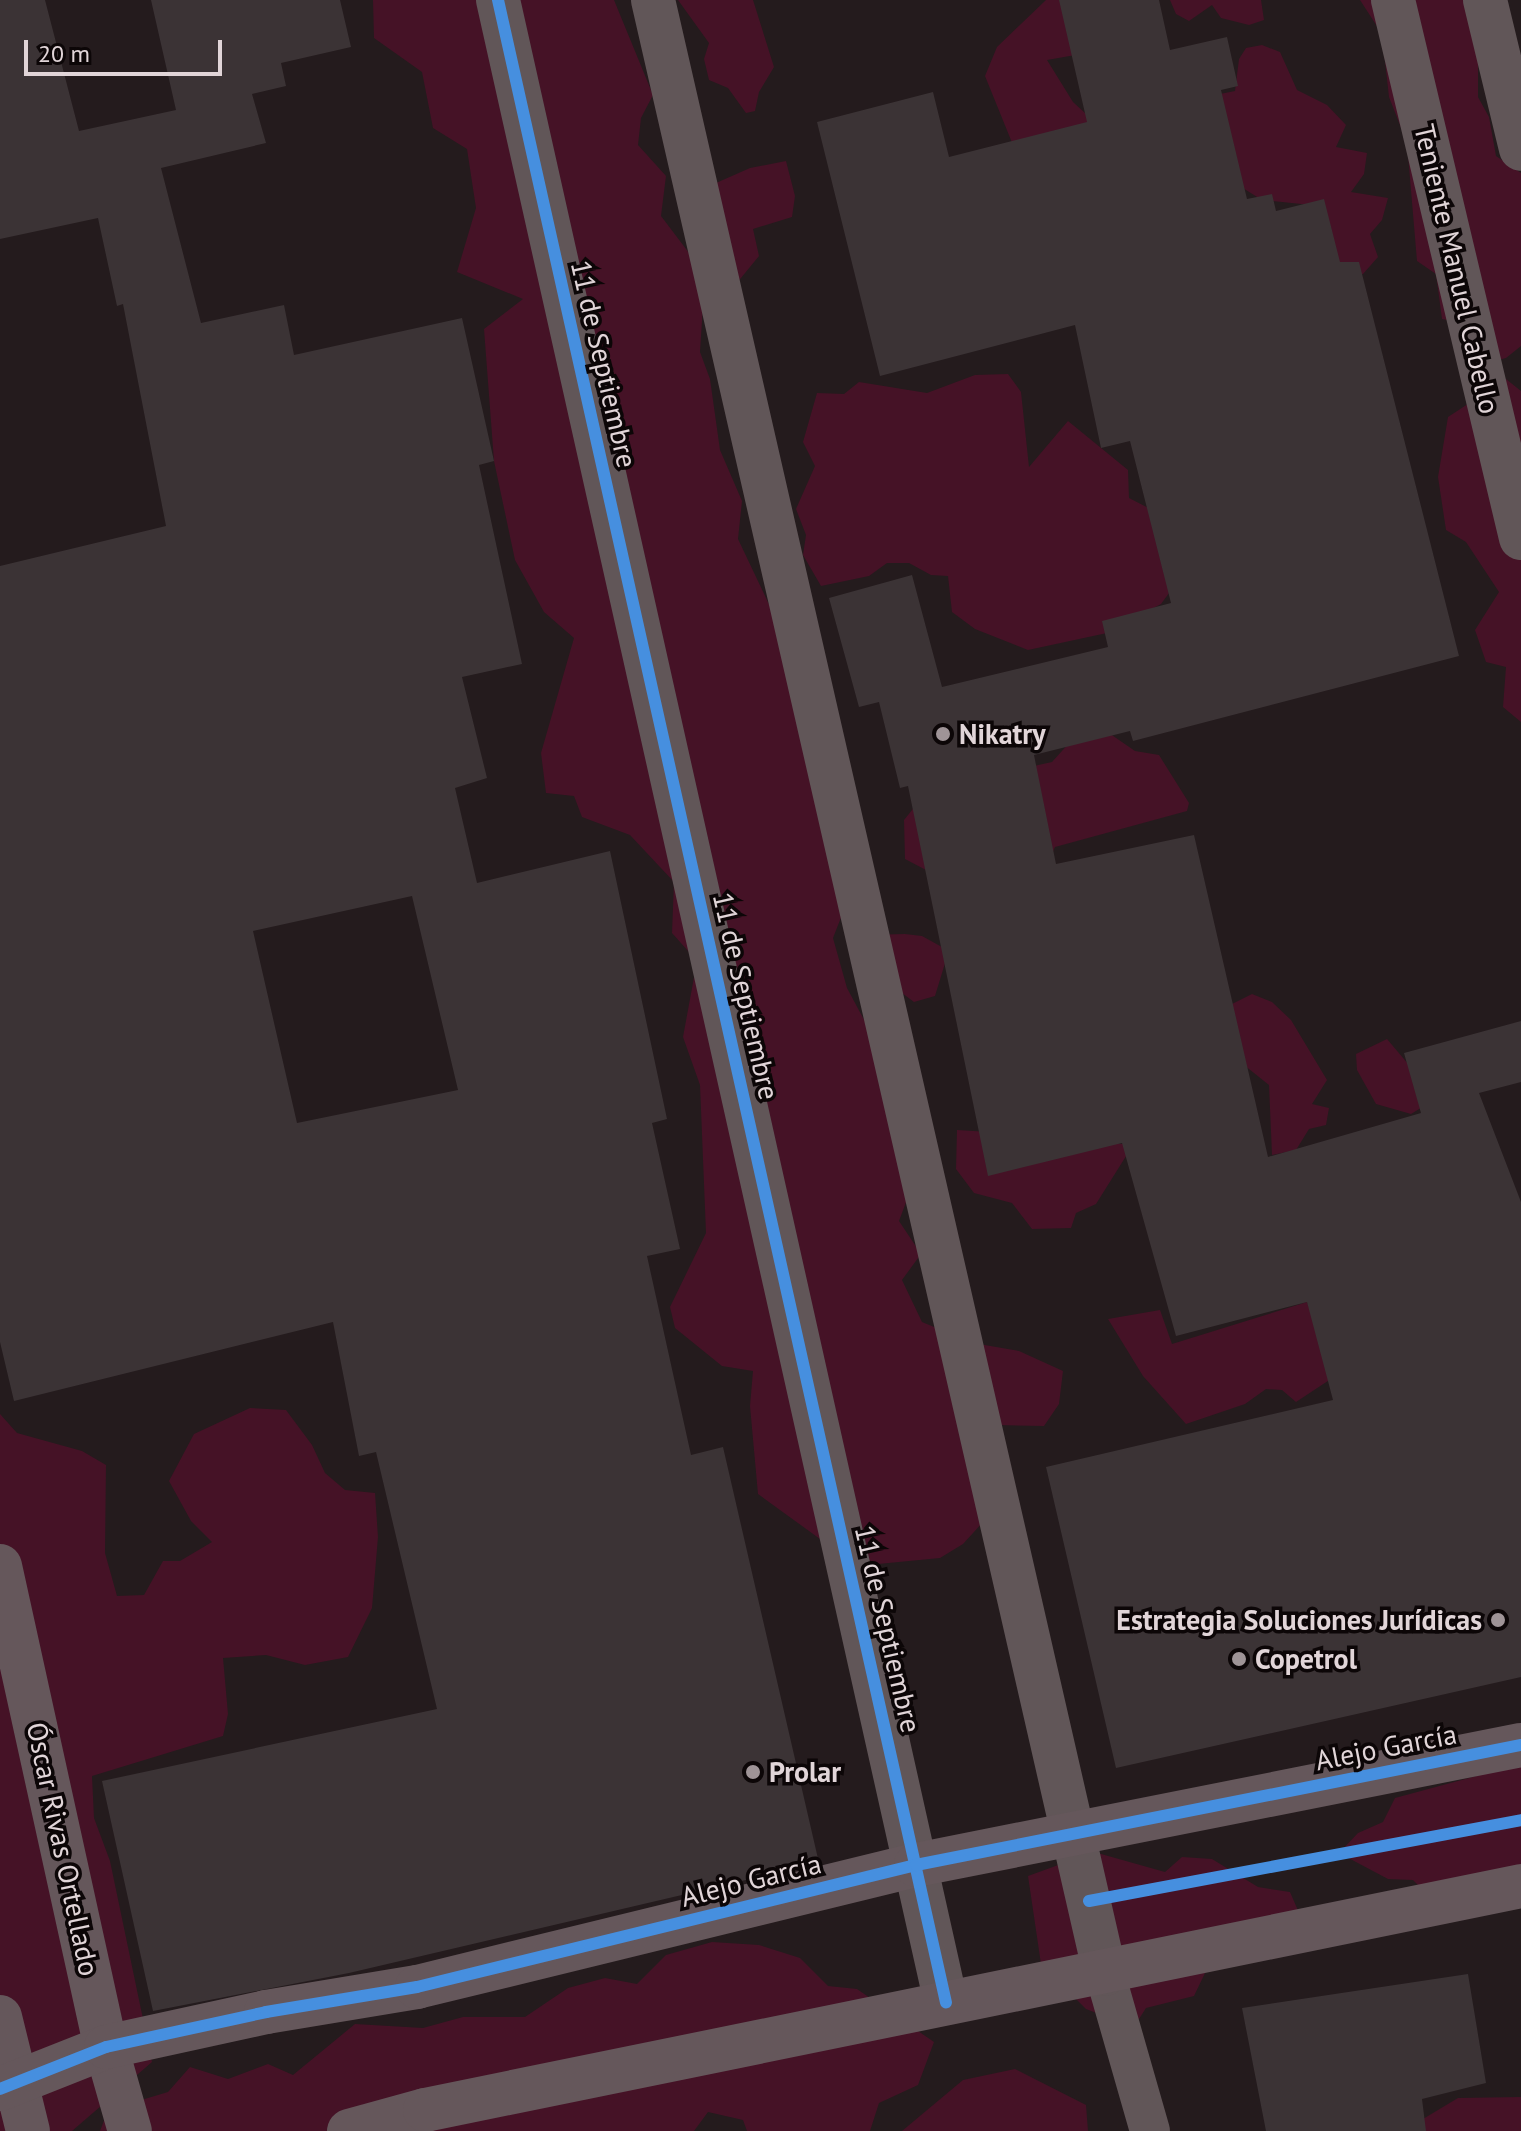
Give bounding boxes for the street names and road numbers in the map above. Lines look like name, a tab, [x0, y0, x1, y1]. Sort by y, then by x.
street label: Teniente Manuel Cabello	[1407, 121, 1507, 417]
street label: 11 de Septiembre	[564, 257, 644, 471]
street label: 11 de Septiembre	[706, 889, 786, 1103]
street label: 11 de Septiembre	[848, 1522, 928, 1736]
street label: Alejo García	[1312, 1717, 1460, 1777]
street label: Óscar Rivas Ortellado	[20, 1719, 106, 1979]
street label: Alejo García	[677, 1846, 825, 1914]

